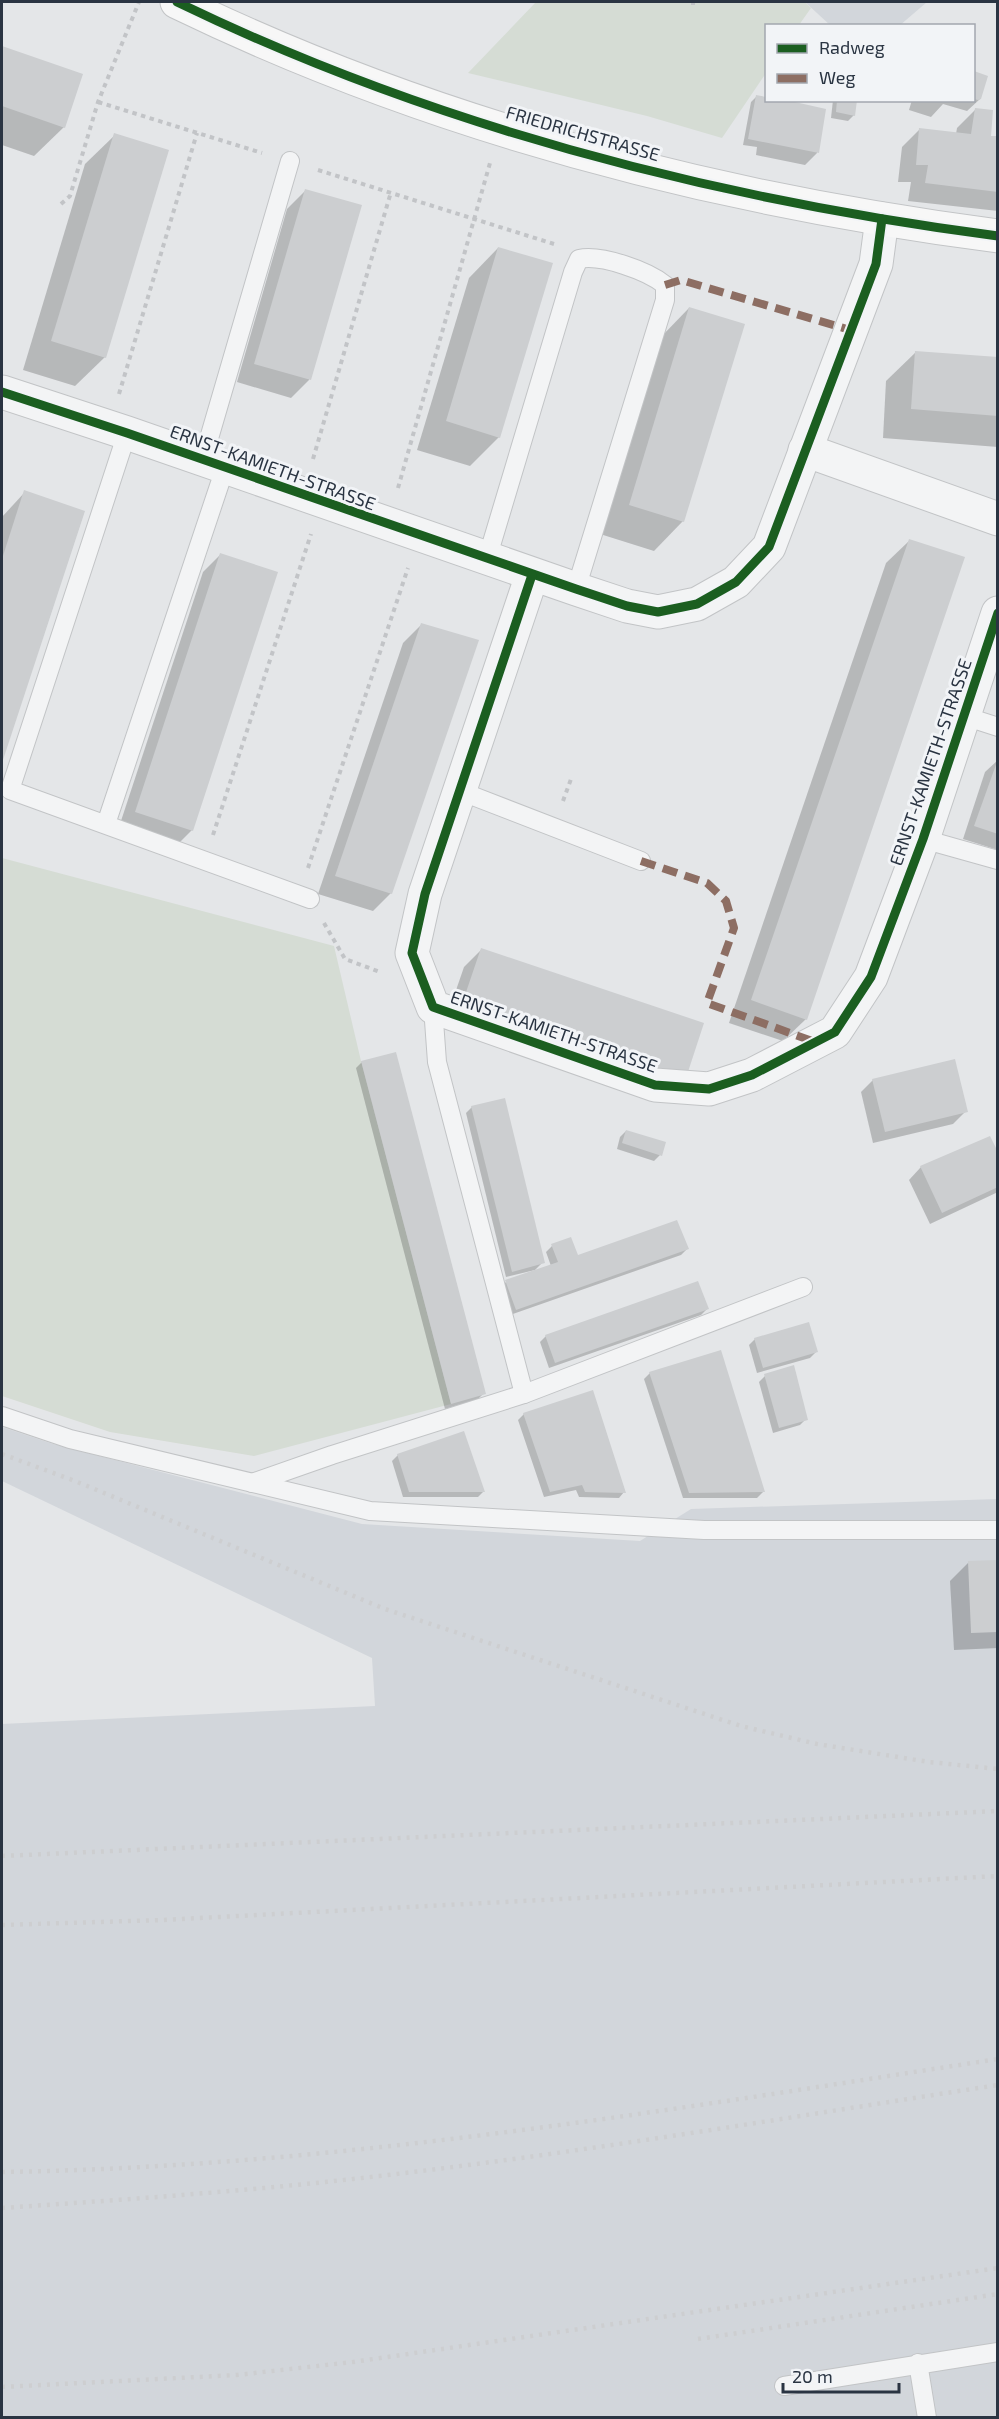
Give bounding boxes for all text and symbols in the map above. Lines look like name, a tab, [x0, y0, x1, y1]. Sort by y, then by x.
legend	[765, 24, 975, 102]
text: Radweg	[819, 36, 885, 58]
text: Weg	[819, 66, 855, 88]
street label: FRIEDRICHSTRASSE	[504, 101, 662, 165]
street label: ERNST-KAMIETH-STRASSE	[167, 419, 379, 515]
street label: ERNST-KAMIETH-STRASSE	[884, 656, 976, 868]
street label: ERNST-KAMIETH-STRASSE	[448, 985, 660, 1077]
scale bar	[783, 2356, 898, 2394]
text: 20 m	[792, 2365, 833, 2387]

